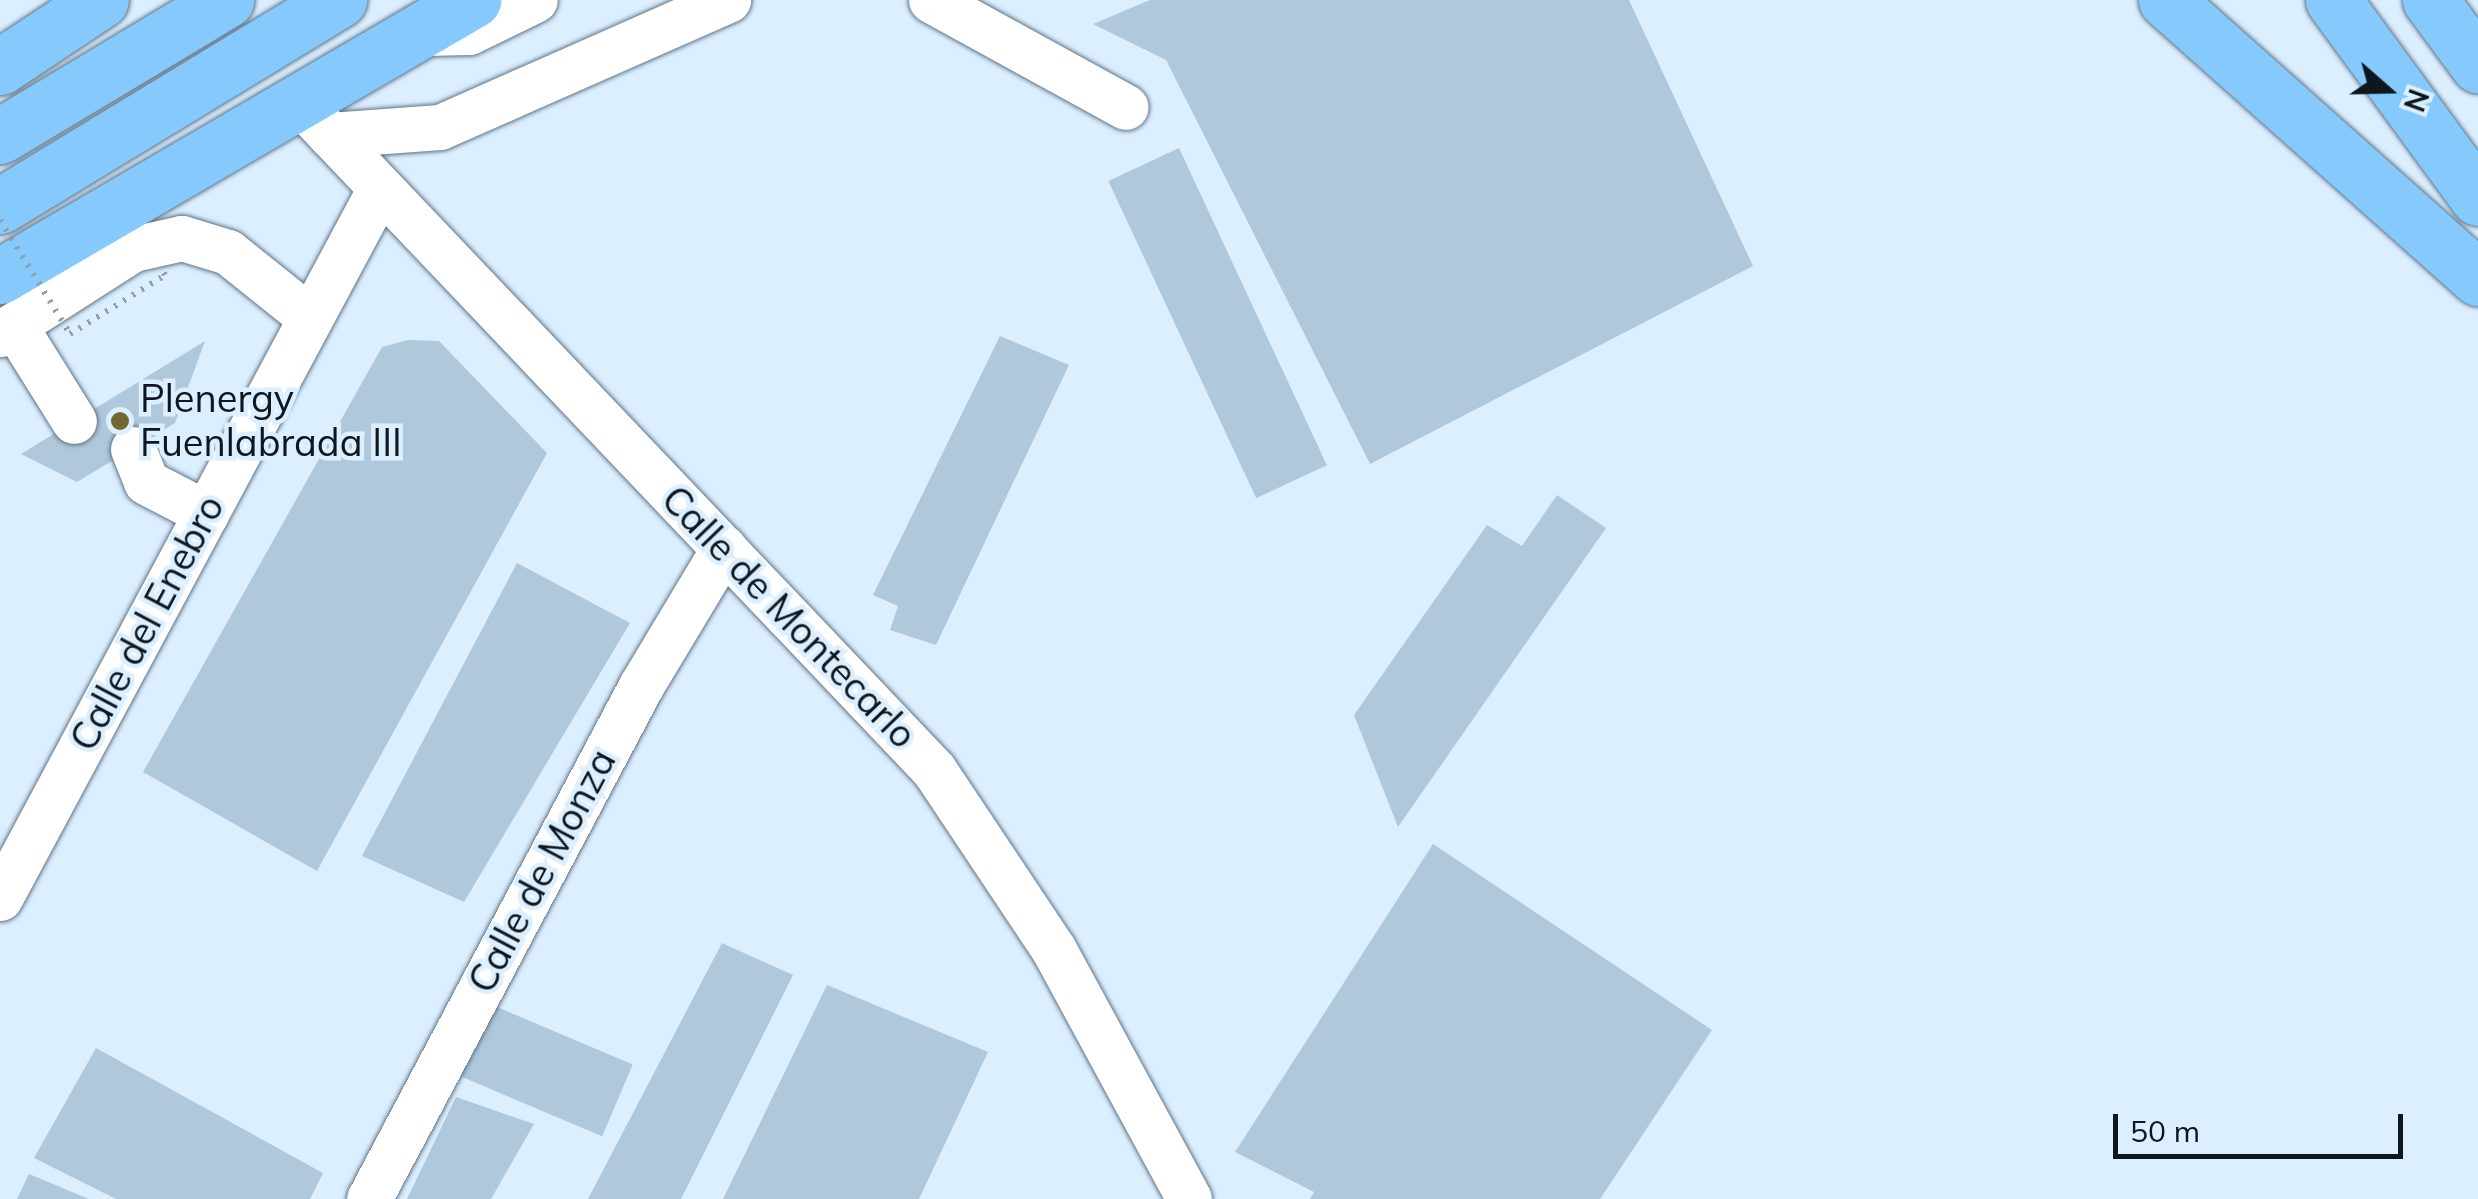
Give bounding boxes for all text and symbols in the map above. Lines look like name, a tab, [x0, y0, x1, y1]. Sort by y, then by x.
north arrow	[2338, 40, 2438, 140]
text: N	[2397, 85, 2437, 116]
place label: Plenergy Fuenlabrada III	[140, 376, 402, 466]
marker: Plenergy Fuenlabrada III	[109, 410, 131, 432]
street label: Calle de Montecarlo	[652, 477, 926, 757]
street label: Calle del Enebro	[61, 488, 233, 758]
street label: Calle de Monza	[459, 741, 625, 1001]
scale bar	[2118, 1094, 2408, 1156]
text: 50 m	[2130, 1112, 2200, 1150]

